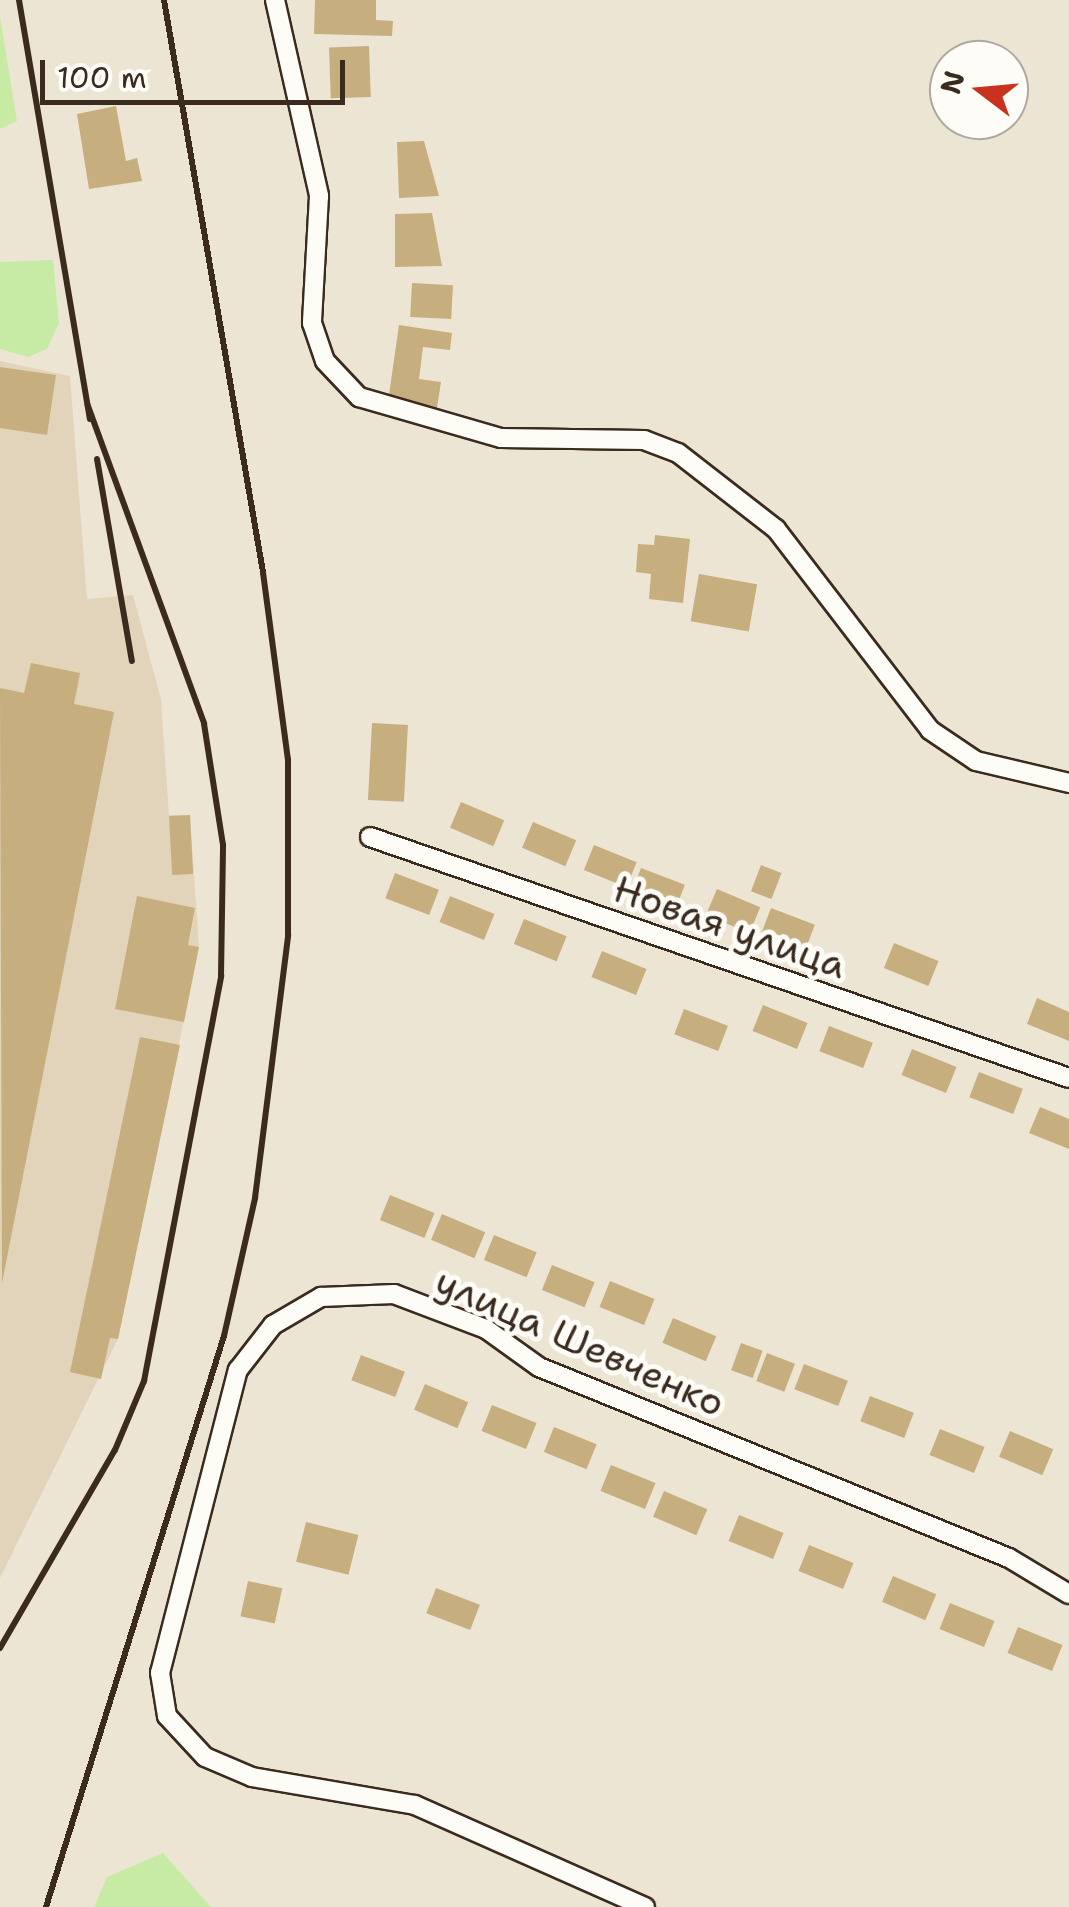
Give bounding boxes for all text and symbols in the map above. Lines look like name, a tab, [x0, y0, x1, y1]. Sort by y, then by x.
scale bar	[45, 40, 350, 102]
north arrow	[929, 40, 1029, 140]
text: 100 m	[57, 57, 147, 98]
text: N	[931, 66, 973, 98]
street label: Новая улица	[608, 866, 852, 988]
street label: улица Шевченко	[429, 1258, 731, 1426]

